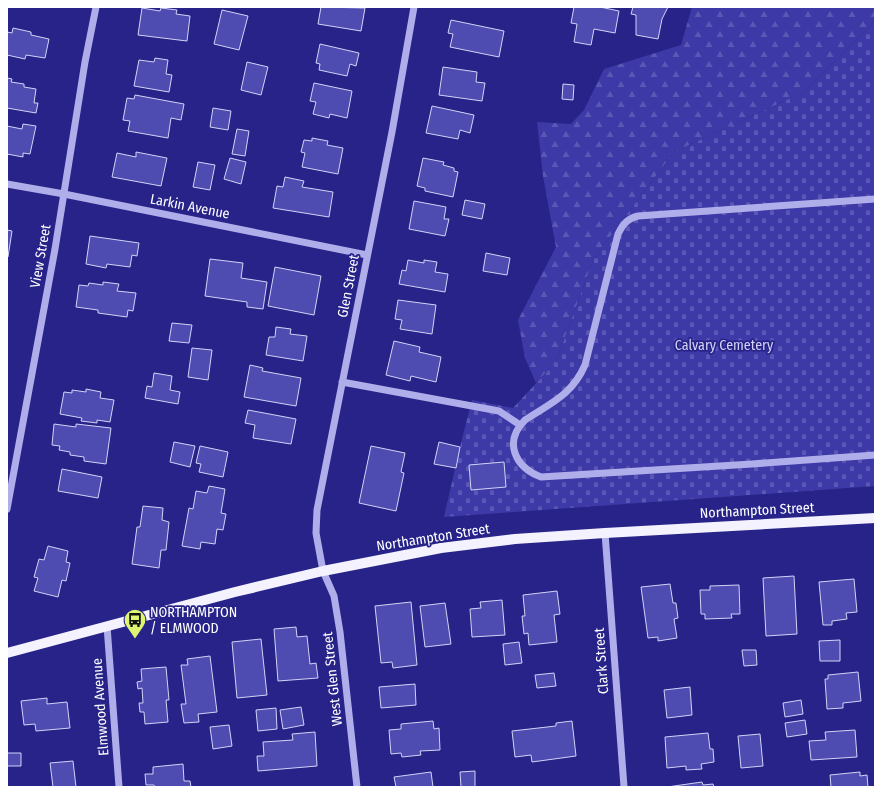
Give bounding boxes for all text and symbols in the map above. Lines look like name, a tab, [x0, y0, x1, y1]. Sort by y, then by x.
street label: Larkin Avenue	[149, 190, 231, 223]
street label: View Street	[27, 222, 55, 289]
street label: Glen Street	[334, 253, 363, 319]
park label: Calvary Cemetery	[675, 337, 774, 354]
street label: Northampton Street	[699, 499, 815, 522]
street label: Northampton Street	[375, 520, 491, 555]
place label: NORTHAMPTON / ELMWOOD	[150, 604, 237, 637]
bus stop icon: NORTHAMPTON / ELMWOOD	[122, 607, 148, 640]
street label: Clark Street	[591, 627, 612, 695]
street label: West Glen Street	[319, 631, 346, 727]
street label: Elmwood Avenue	[89, 658, 112, 756]

